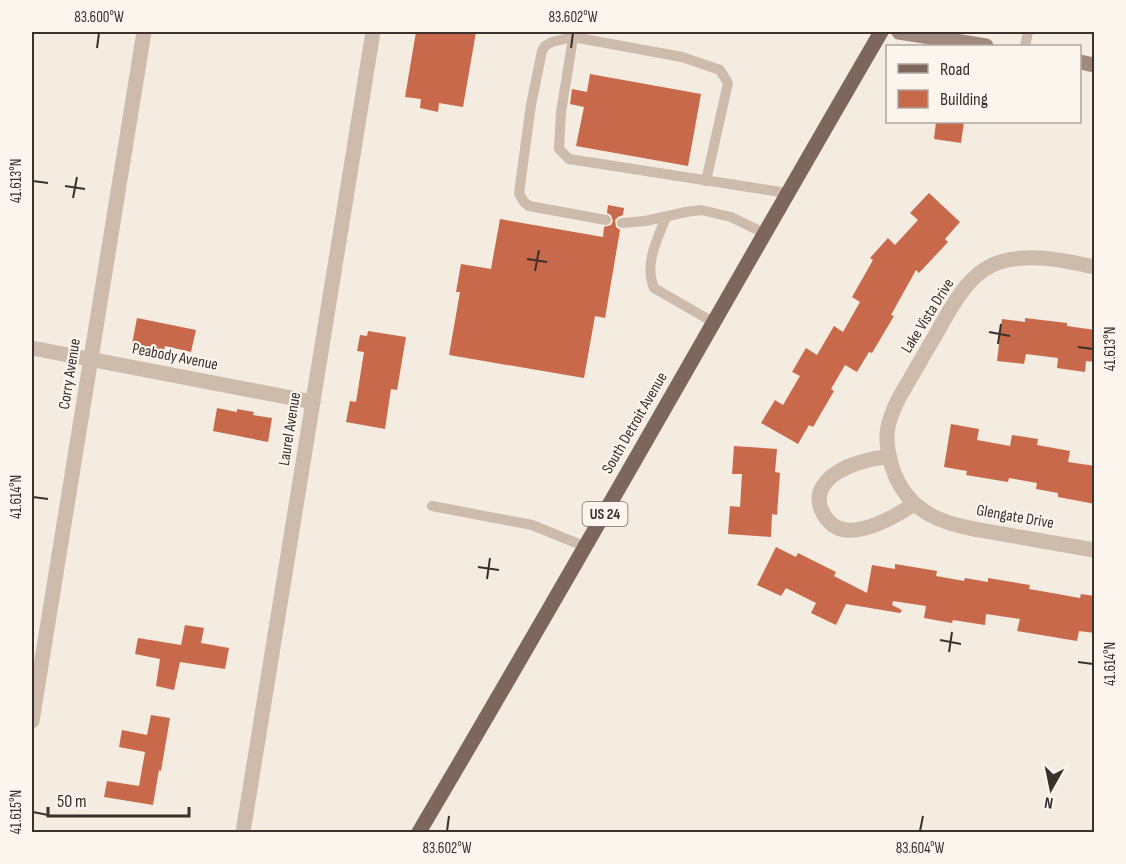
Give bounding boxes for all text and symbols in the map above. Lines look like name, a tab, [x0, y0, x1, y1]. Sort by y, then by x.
text: 83.600°W	[74, 8, 124, 27]
text: 83.602°W	[548, 8, 598, 27]
legend	[886, 45, 1081, 123]
text: Road	[940, 59, 970, 80]
text: Building	[940, 89, 988, 110]
text: 41.613°N	[7, 159, 26, 203]
street label: Lake Vista Drive	[898, 275, 958, 357]
text: 41.613°N	[1101, 327, 1120, 371]
street label: Corry Avenue	[55, 337, 85, 411]
street label: Peabody Avenue	[130, 339, 220, 375]
street label: South Detroit Avenue	[598, 369, 672, 477]
street label: Laurel Avenue	[275, 391, 305, 467]
text: 41.614°N	[7, 475, 26, 519]
street label: Glengate Drive	[975, 501, 1055, 533]
road number: US 24	[582, 502, 628, 526]
text: 41.614°N	[1101, 642, 1120, 686]
north arrow	[1021, 759, 1081, 819]
scale bar	[48, 780, 189, 818]
text: 41.615°N	[7, 790, 26, 834]
text: 50 m	[57, 791, 87, 812]
text: N	[1043, 792, 1055, 812]
text: 83.602°W	[422, 839, 472, 858]
text: 83.604°W	[896, 839, 945, 858]

